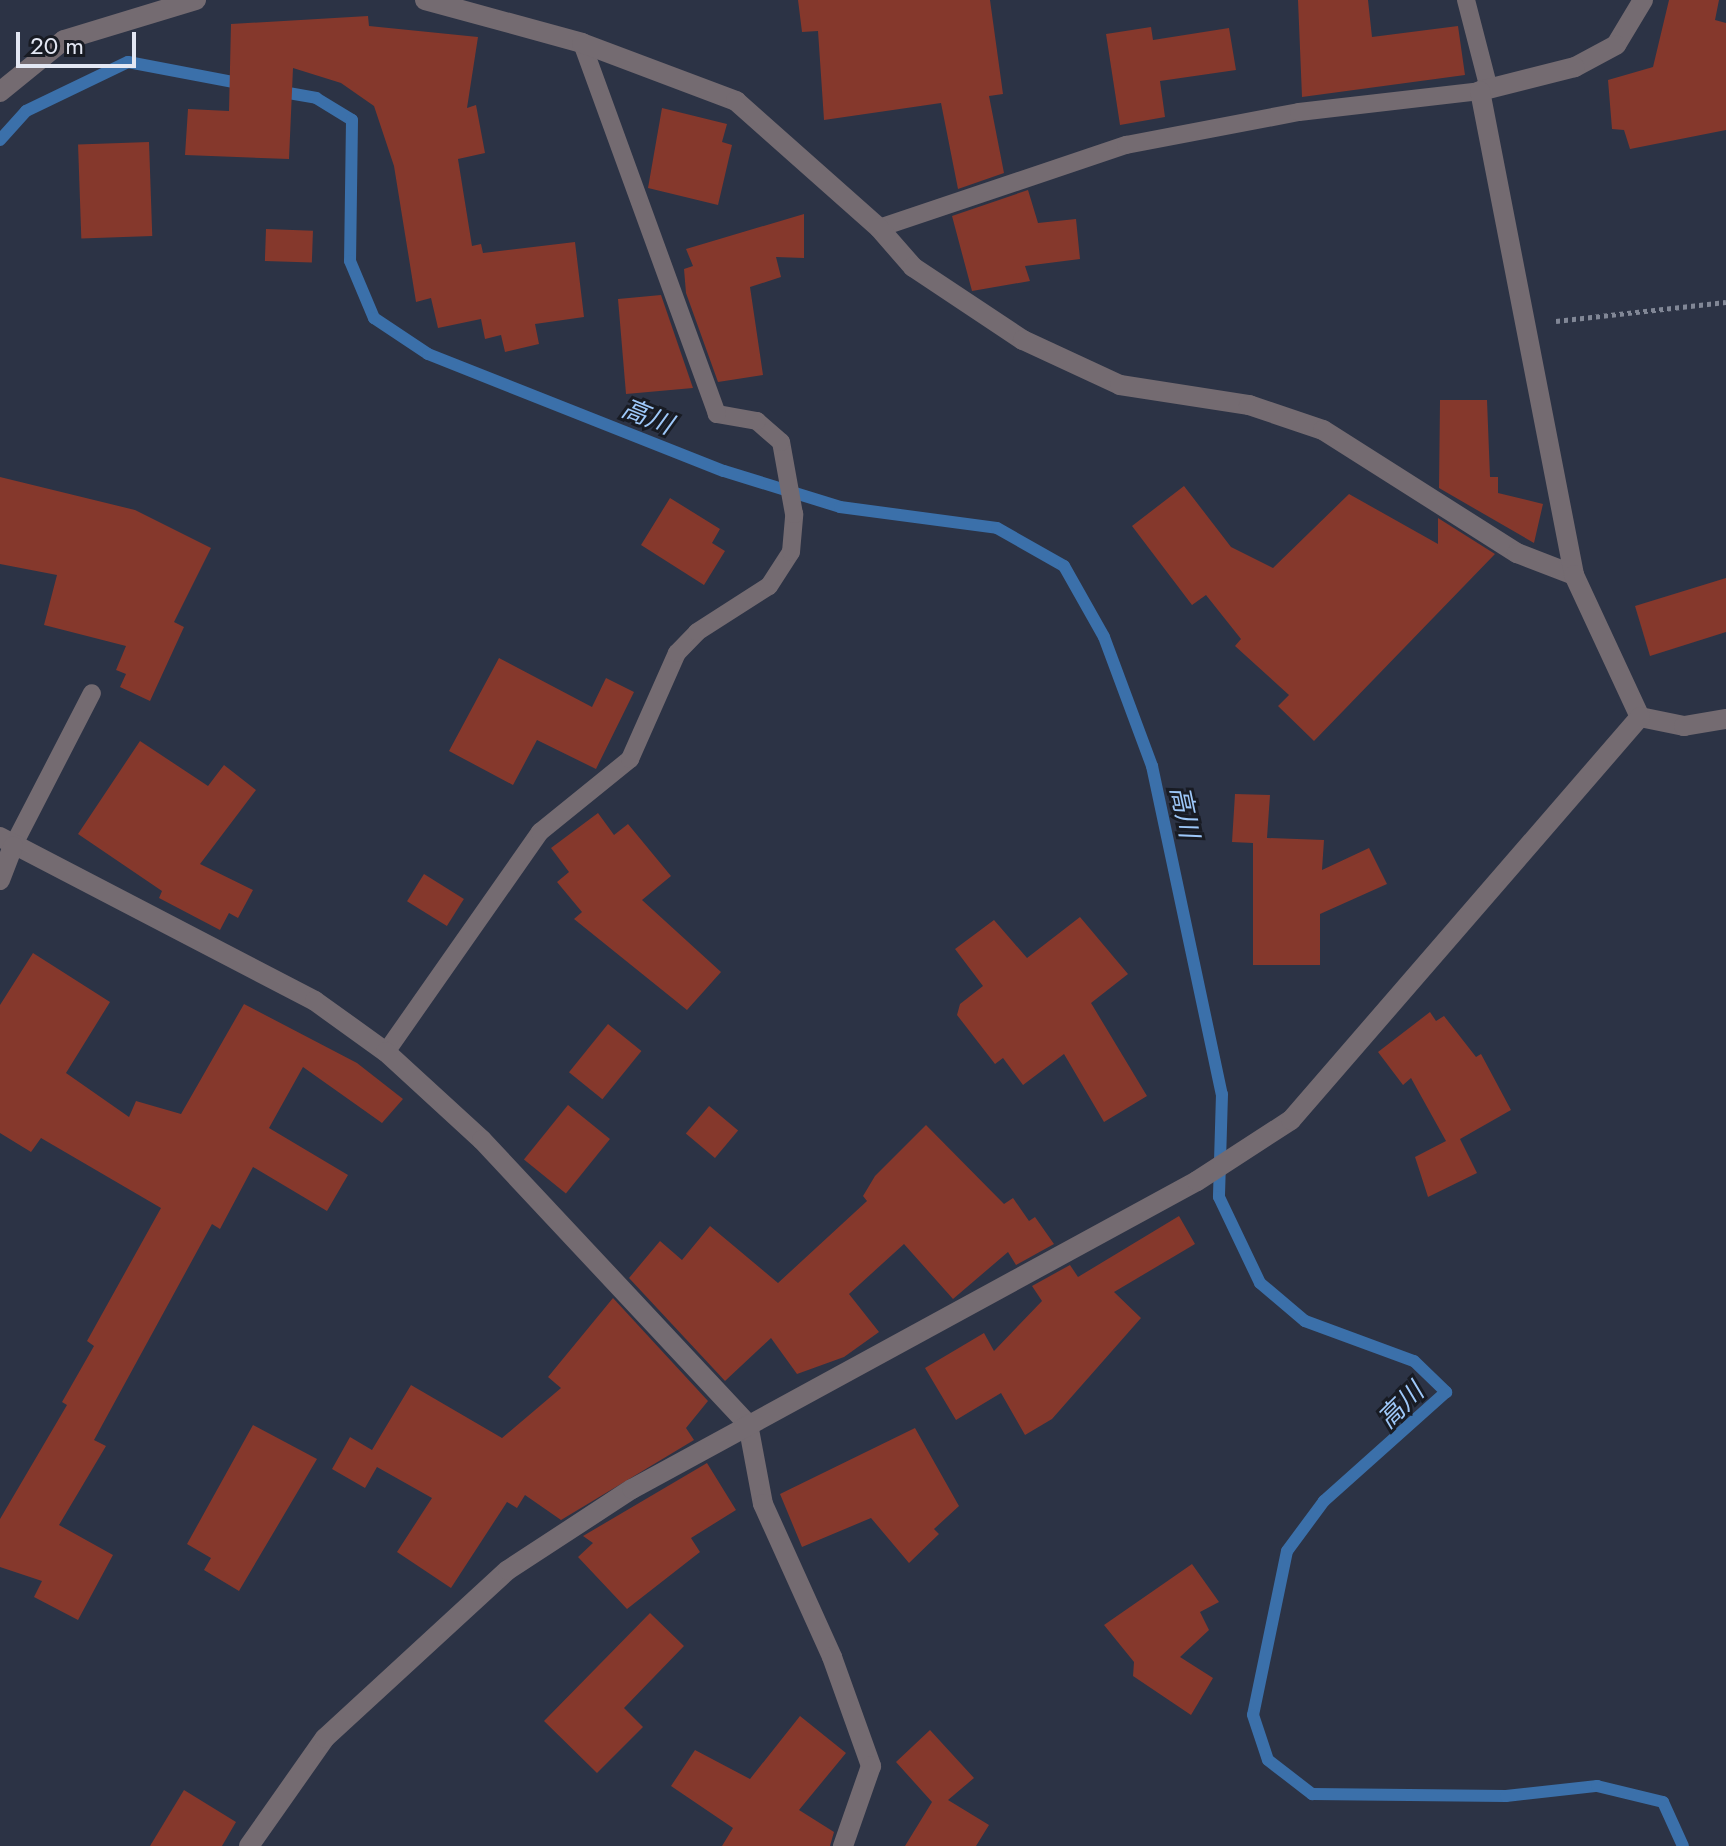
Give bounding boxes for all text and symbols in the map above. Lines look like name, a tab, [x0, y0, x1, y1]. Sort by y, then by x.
scale bar	[20, 16, 140, 66]
text: 20 m	[30, 28, 84, 63]
water label: 高川	[617, 393, 677, 441]
water label: 高川	[1163, 783, 1205, 841]
water label: 高川	[1372, 1377, 1430, 1435]

